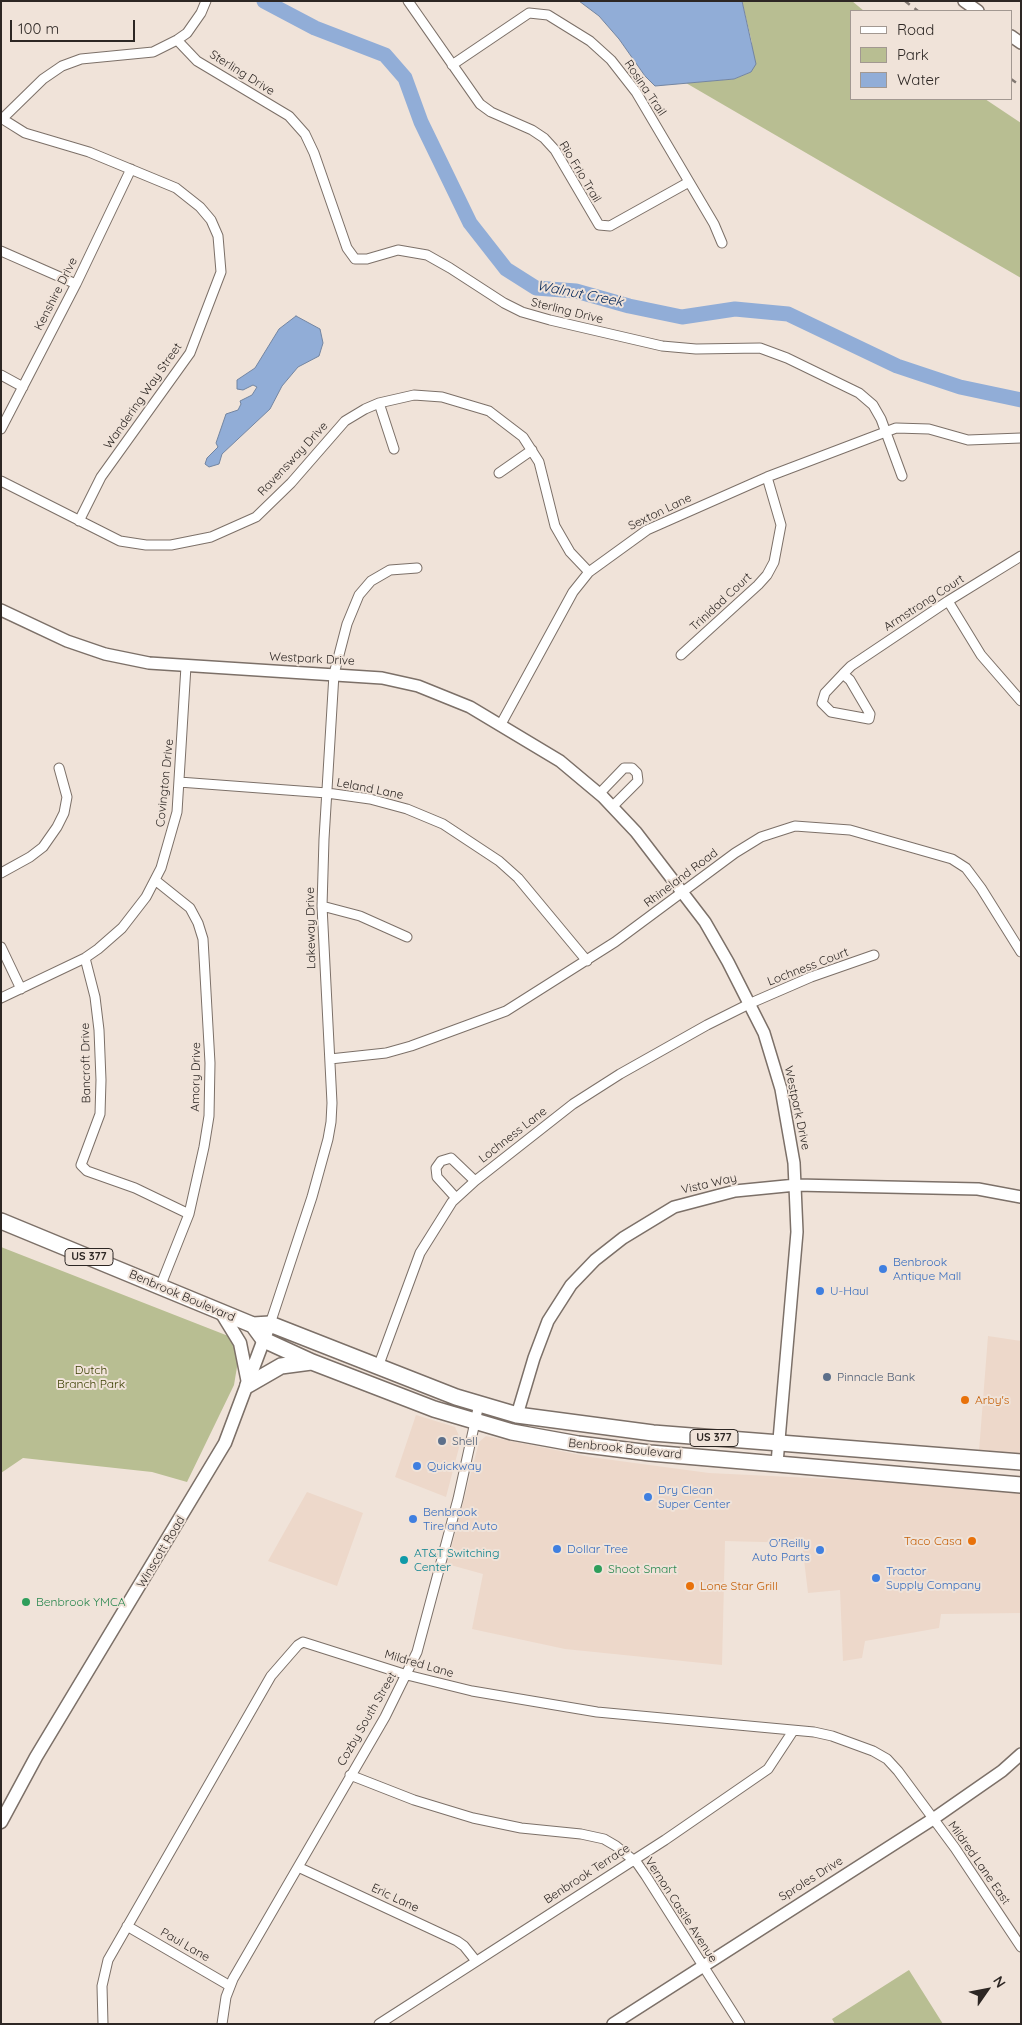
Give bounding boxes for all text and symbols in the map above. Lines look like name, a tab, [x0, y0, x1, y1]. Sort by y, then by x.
scale bar	[12, 10, 138, 42]
legend	[850, 10, 1012, 100]
text: 100 m	[18, 19, 59, 38]
text: Road	[897, 20, 934, 39]
text: Park	[897, 45, 929, 64]
street label: Sterling Drive	[207, 47, 277, 99]
street label: Rosina Trail	[621, 57, 669, 119]
text: Water	[897, 70, 940, 89]
street label: Rio Frio Trail	[556, 139, 604, 205]
street label: Kenshire Drive	[31, 255, 81, 333]
water label: Walnut Creek	[536, 277, 624, 311]
street label: Sterling Drive	[529, 295, 605, 327]
street label: Wandering Way Street	[101, 340, 185, 452]
street label: Ravensway Drive	[255, 419, 331, 499]
street label: Sexton Lane	[626, 490, 694, 534]
street label: Trinidad Court	[687, 570, 755, 634]
street label: Armstrong Court	[881, 572, 967, 634]
street label: Westpark Drive	[269, 650, 355, 668]
street label: Covington Drive	[153, 738, 177, 828]
street label: Leland Lane	[335, 775, 405, 803]
street label: Rhineland Road	[641, 846, 721, 910]
street label: Lakeway Drive	[303, 887, 319, 969]
street label: Lochness Court	[766, 945, 850, 989]
street label: Bancroft Drive	[78, 1023, 94, 1103]
street label: Amory Drive	[188, 1042, 204, 1112]
street label: Westpark Drive	[781, 1065, 813, 1151]
street label: Lochness Lane	[476, 1104, 550, 1166]
street label: Vista Way	[680, 1171, 738, 1197]
road number: US 377	[65, 1248, 113, 1266]
place label: Benbrook Antique Mall	[893, 1255, 961, 1283]
marker: Benbrook Antique Mall	[877, 1263, 889, 1275]
street label: Benbrook Boulevard	[127, 1267, 237, 1325]
place label: U-Haul	[830, 1284, 869, 1298]
marker: U-Haul	[814, 1285, 826, 1297]
park label: Dutch Branch Park	[57, 1363, 125, 1391]
place label: Pinnacle Bank	[837, 1370, 915, 1384]
marker: Pinnacle Bank	[821, 1371, 833, 1383]
place label: Arby's	[975, 1393, 1009, 1407]
marker: Arby's	[959, 1394, 971, 1406]
road number: US 377	[690, 1430, 738, 1446]
place label: Shell	[452, 1434, 478, 1448]
marker: Shell	[436, 1435, 448, 1447]
street label: Benbrook Boulevard	[568, 1436, 682, 1462]
place label: Quickway	[427, 1459, 481, 1473]
marker: Quickway	[411, 1460, 423, 1472]
place label: Dry Clean Super Center	[658, 1483, 730, 1511]
marker: Dry Clean Super Center	[642, 1491, 654, 1503]
place label: Benbrook Tire and Auto	[423, 1505, 498, 1533]
street label: Winscott Road	[134, 1513, 188, 1591]
marker: Benbrook Tire and Auto	[407, 1513, 419, 1525]
place label: Taco Casa	[904, 1534, 962, 1548]
marker: Taco Casa	[966, 1535, 978, 1547]
place label: O'Reilly Auto Parts	[752, 1536, 810, 1564]
place label: Dollar Tree	[567, 1542, 628, 1556]
marker: Dollar Tree	[551, 1543, 563, 1555]
marker: O'Reilly Auto Parts	[814, 1544, 826, 1556]
place label: AT&T Switching Center	[414, 1546, 499, 1574]
marker: AT&T Switching Center	[398, 1554, 410, 1566]
place label: Shoot Smart	[608, 1562, 677, 1576]
marker: Shoot Smart	[592, 1563, 604, 1575]
place label: Tractor Supply Company	[886, 1564, 981, 1592]
marker: Tractor Supply Company	[870, 1572, 882, 1584]
place label: Lone Star Grill	[700, 1579, 778, 1593]
marker: Lone Star Grill	[684, 1580, 696, 1592]
place label: Benbrook YMCA	[36, 1595, 126, 1609]
marker: Benbrook YMCA	[20, 1596, 32, 1608]
street label: Mildred Lane	[383, 1647, 455, 1681]
street label: Cozby South Street	[334, 1670, 400, 1768]
street label: Mildred Lane East	[945, 1819, 1013, 1907]
street label: Benbrook Terrace	[541, 1841, 633, 1907]
street label: Sproles Drive	[776, 1854, 846, 1904]
street label: Vernon Castle Avenue	[642, 1855, 720, 1965]
street label: Eric Lane	[369, 1881, 421, 1915]
street label: Paul Lane	[158, 1925, 212, 1965]
north arrow	[962, 1965, 1012, 2015]
text: N	[989, 1973, 1010, 1991]

